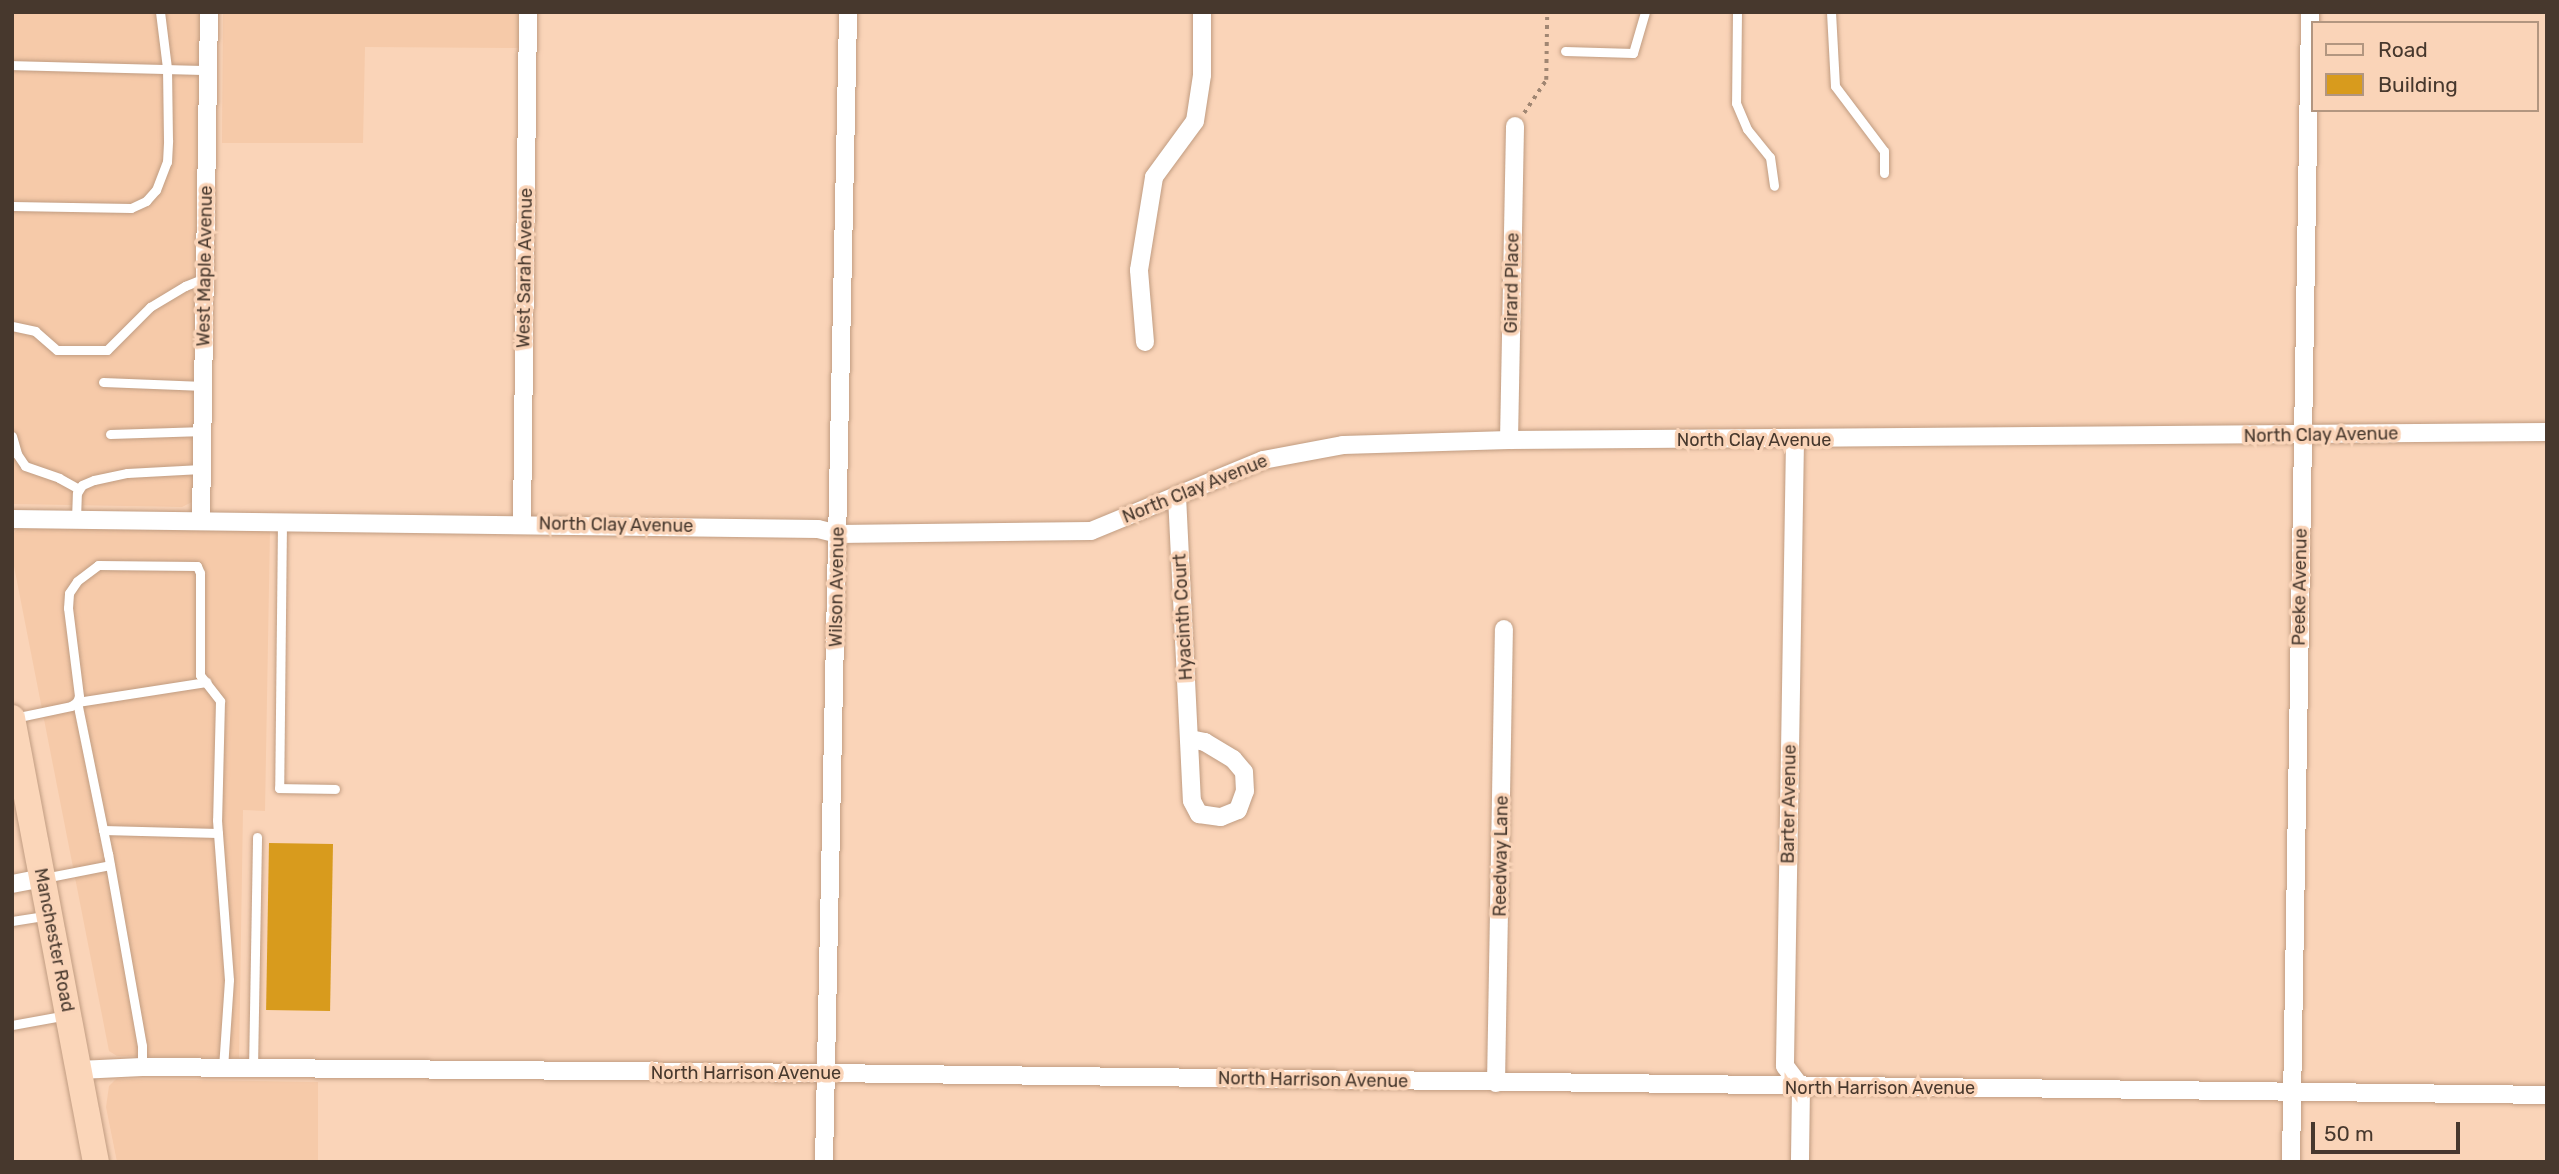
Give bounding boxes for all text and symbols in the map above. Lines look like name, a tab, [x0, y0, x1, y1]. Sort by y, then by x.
legend	[2310, 21, 2538, 112]
text: Road	[2378, 37, 2428, 62]
text: Building	[2378, 72, 2458, 97]
street label: West Maple Avenue	[193, 185, 217, 347]
street label: West Sarah Avenue	[513, 187, 537, 349]
street label: Girard Place	[1500, 232, 1524, 334]
street label: North Clay Avenue	[2243, 423, 2399, 447]
street label: North Clay Avenue	[1676, 429, 1832, 451]
street label: North Clay Avenue	[1119, 450, 1271, 528]
street label: North Clay Avenue	[538, 513, 694, 537]
street label: Wilson Avenue	[825, 526, 849, 648]
street label: Peeke Avenue	[2288, 528, 2312, 646]
street label: Hyacinth Court	[1169, 553, 1197, 681]
street label: Barter Avenue	[1777, 744, 1801, 864]
street label: Reedway Lane	[1489, 795, 1513, 917]
street label: Manchester Road	[29, 866, 79, 1014]
street label: North Harrison Avenue	[651, 1062, 841, 1084]
street label: North Harrison Avenue	[1217, 1068, 1409, 1092]
street label: North Harrison Avenue	[1785, 1077, 1975, 1099]
scale bar	[2314, 1108, 2463, 1152]
text: 50 m	[2324, 1121, 2374, 1146]

